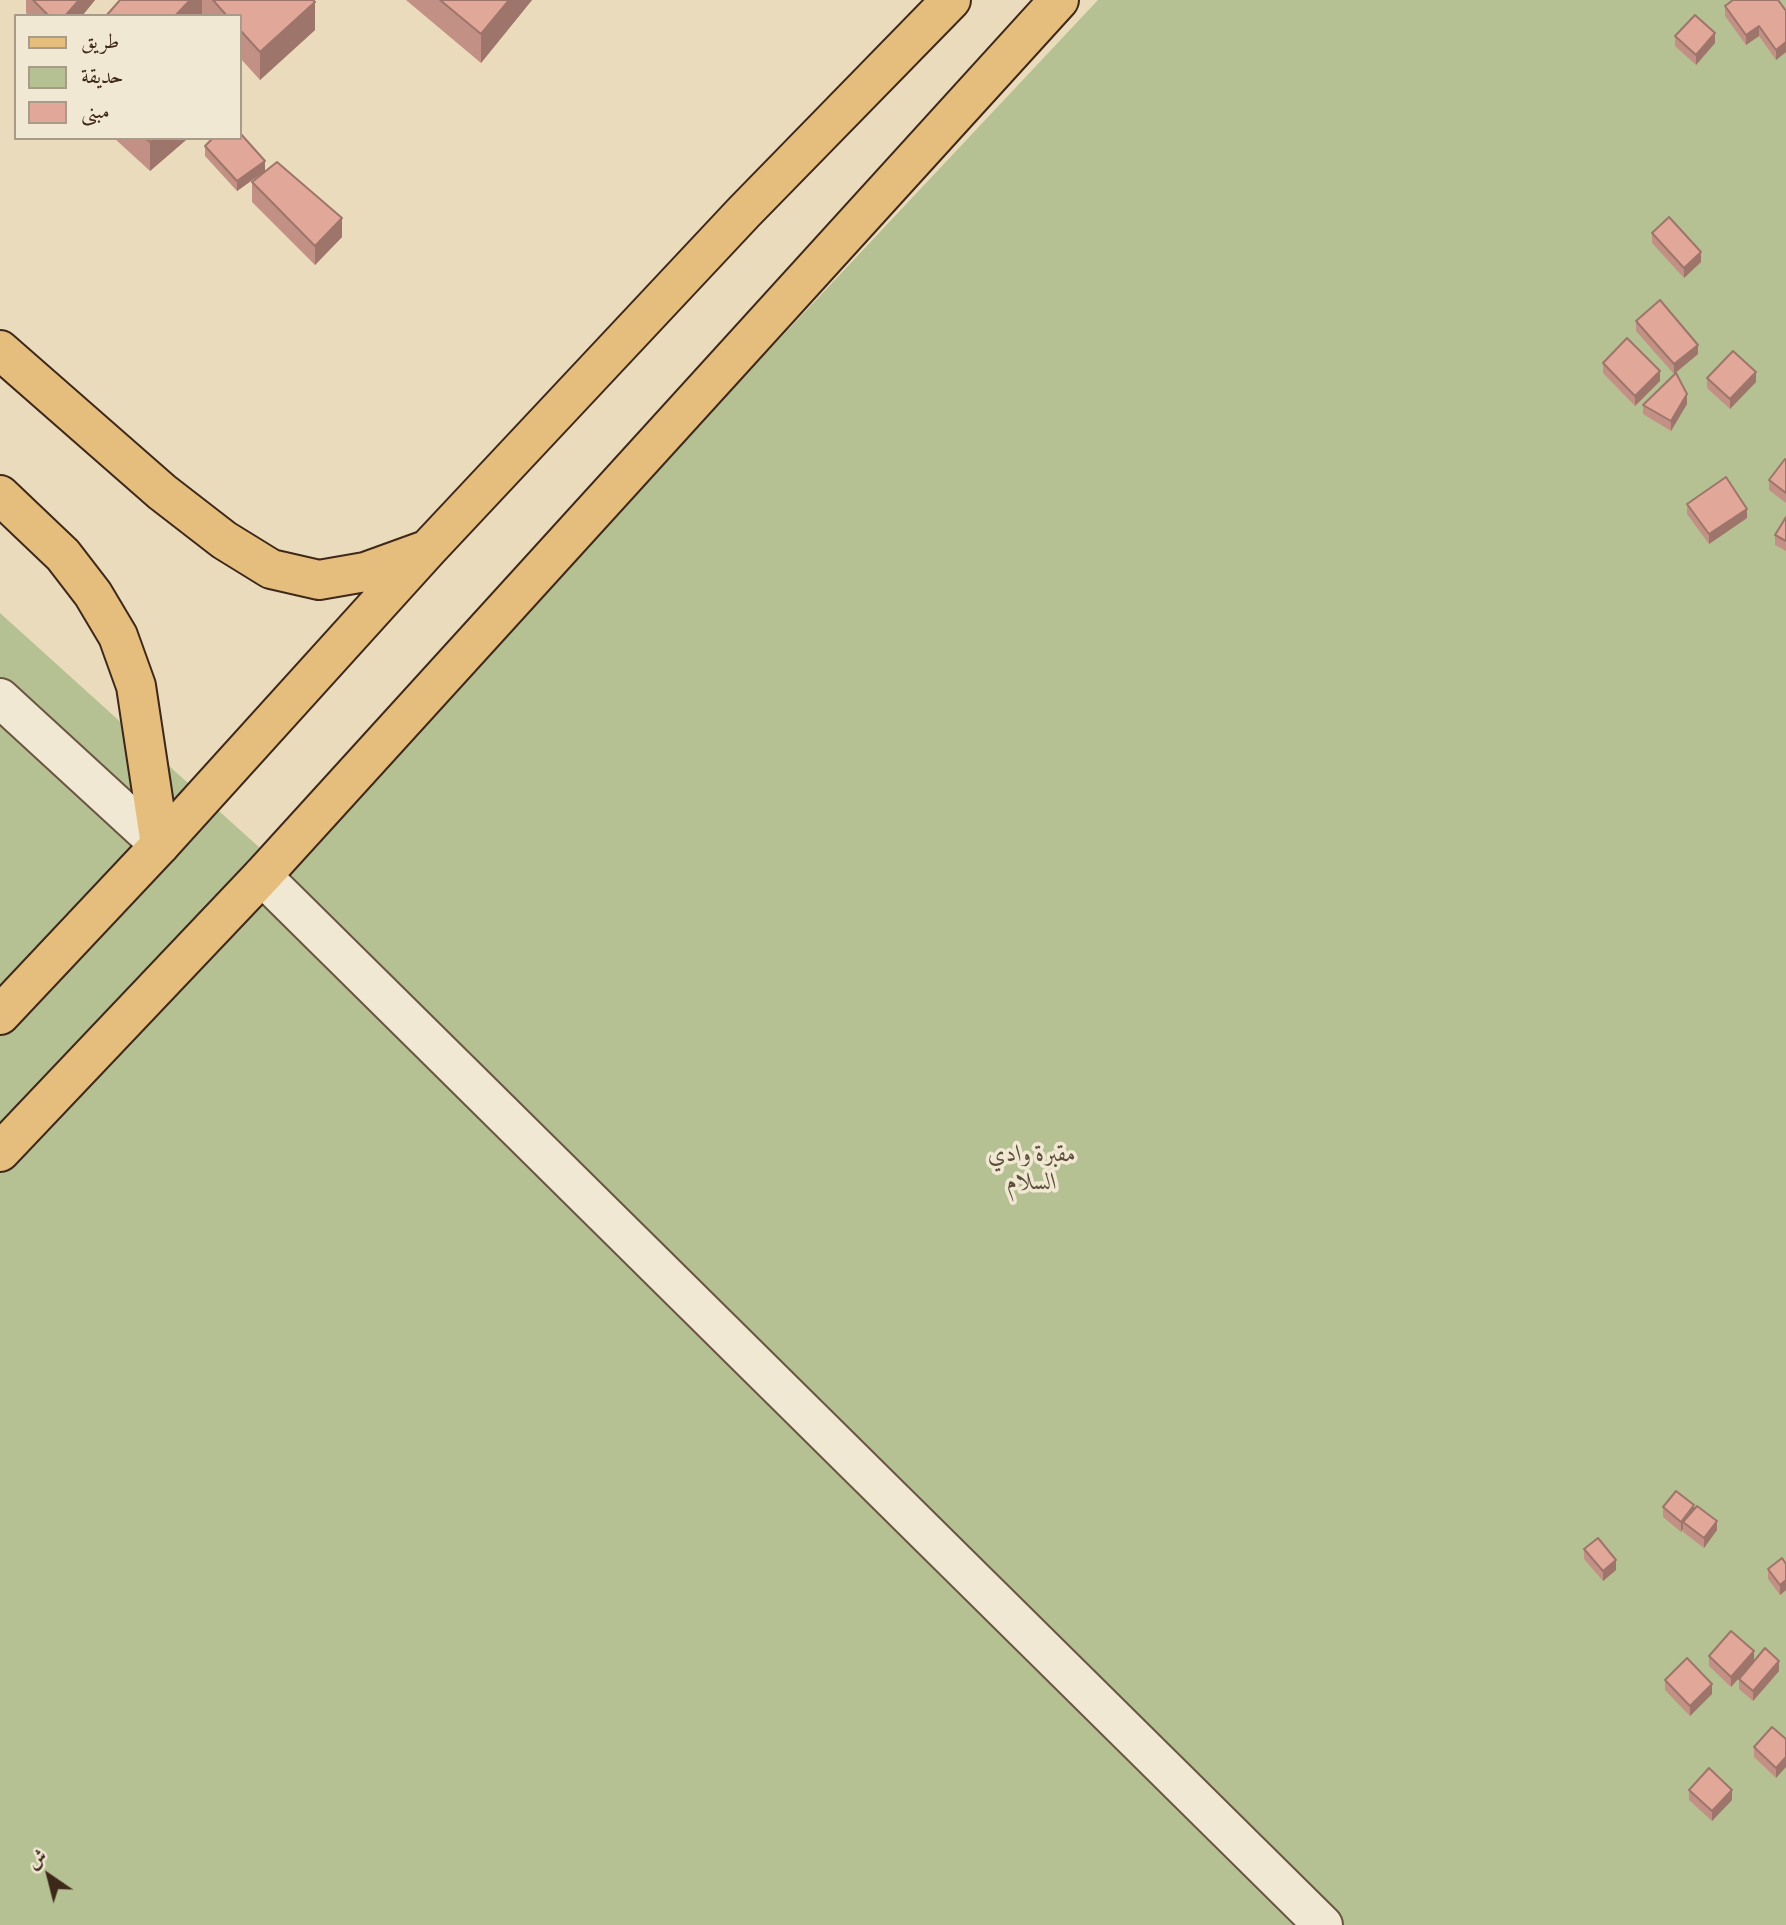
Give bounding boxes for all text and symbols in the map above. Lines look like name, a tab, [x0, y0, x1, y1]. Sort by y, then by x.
legend	[14, 14, 242, 140]
text: طريق	[81, 27, 119, 55]
text: حديقة	[81, 62, 124, 90]
text: مبنى	[81, 97, 110, 125]
park label: مقبرة وادي السلام	[988, 1141, 1076, 1197]
north arrow	[14, 1841, 84, 1911]
text: ش	[22, 1843, 52, 1875]

